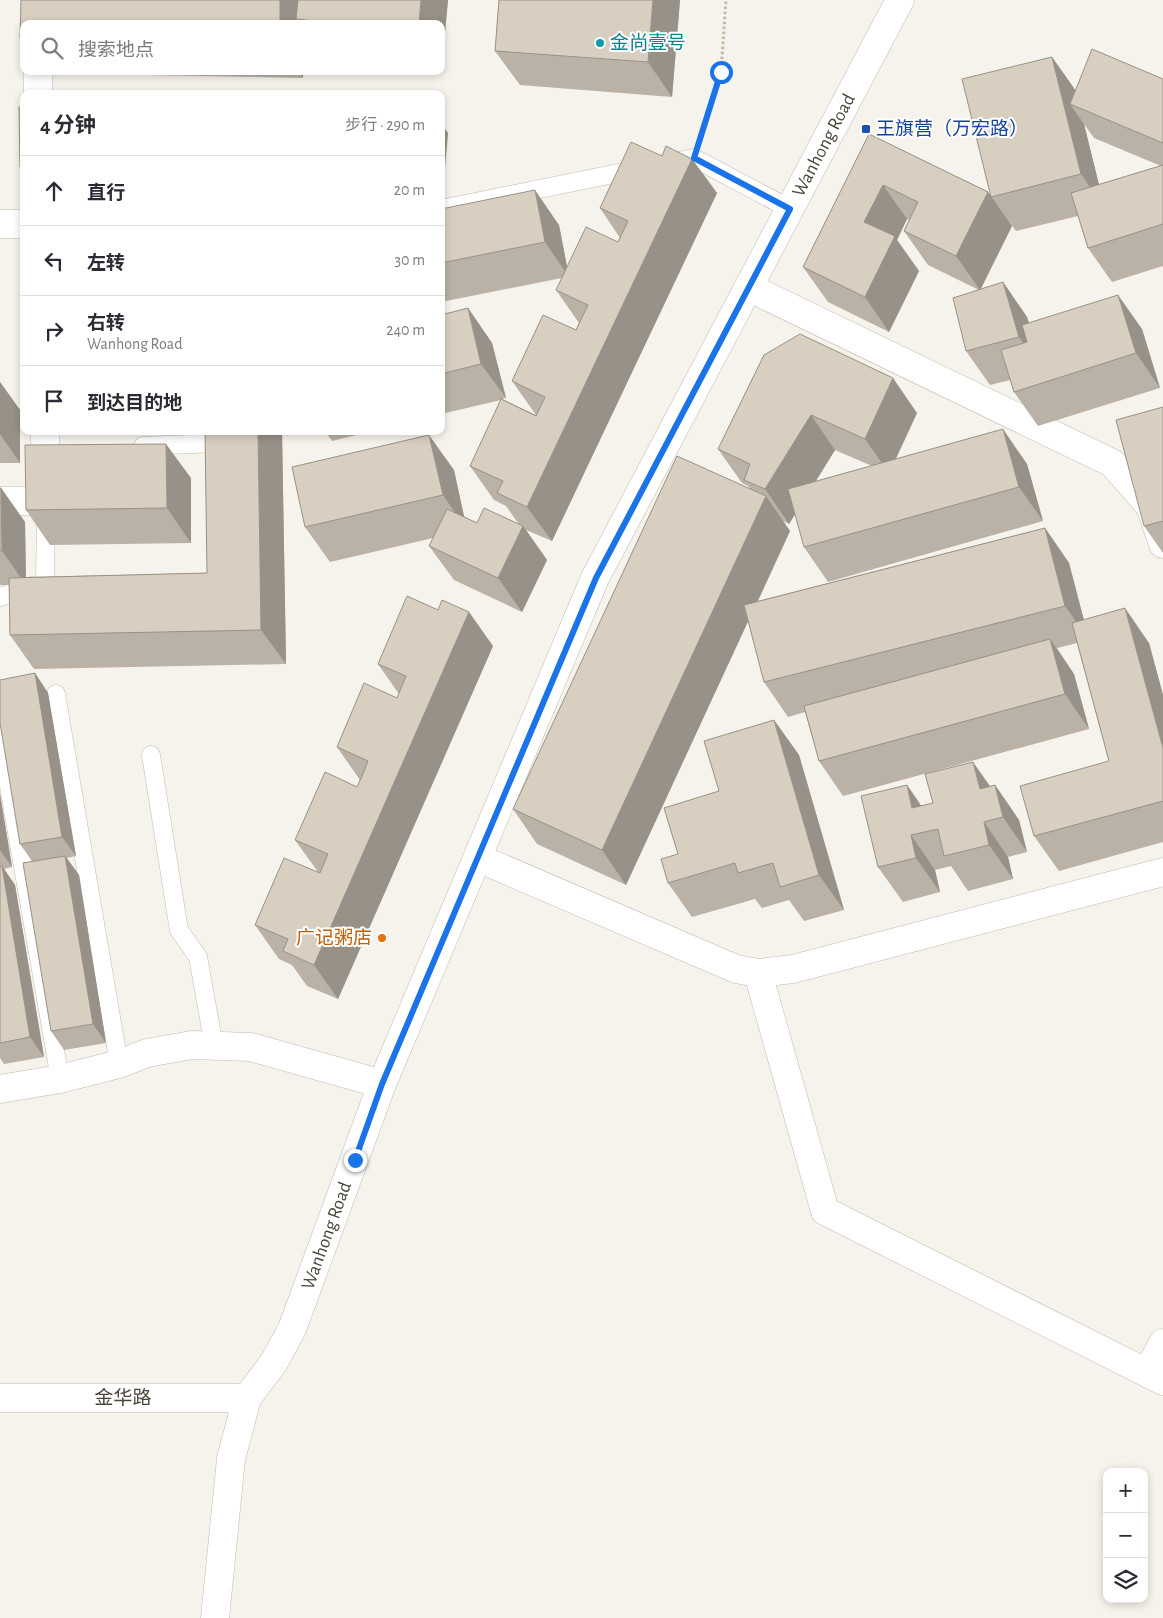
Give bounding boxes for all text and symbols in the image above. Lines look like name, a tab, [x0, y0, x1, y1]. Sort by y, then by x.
search box	[20, 20, 445, 75]
place label: 金尚壹号	[610, 32, 686, 53]
icon: search	[38, 34, 66, 62]
marker: 金尚壹号	[594, 37, 606, 49]
text: 搜索地点	[78, 41, 154, 60]
route start	[710, 61, 733, 84]
street label: Wanhong Road	[789, 90, 858, 200]
text: 4 分钟	[40, 115, 96, 136]
text: 步行 · 290 m	[345, 117, 425, 133]
place label: 王旗营（万宏路）	[876, 118, 1028, 139]
marker: 王旗营（万宏路）	[860, 123, 872, 135]
icon: ahead	[40, 177, 68, 205]
text: 20 m	[394, 182, 425, 198]
text: 直行	[87, 184, 125, 203]
icon: left	[40, 247, 68, 275]
text: 30 m	[395, 252, 425, 268]
text: 左转	[87, 254, 125, 273]
text: 右转	[87, 314, 125, 333]
icon: right	[40, 317, 68, 345]
text: 240 m	[386, 322, 425, 338]
text: Wanhong Road	[87, 336, 182, 352]
icon: arrive	[40, 387, 68, 415]
text: 到达目的地	[87, 394, 182, 413]
place label: 广记粥店	[296, 928, 372, 948]
marker: 广记粥店	[376, 932, 388, 944]
route end	[344, 1149, 367, 1172]
street label: Wanhong Road	[298, 1179, 355, 1292]
street label: 金华路	[94, 1387, 152, 1408]
map controls	[1103, 1468, 1148, 1603]
button: +	[1103, 1468, 1148, 1513]
button: −	[1103, 1513, 1148, 1558]
button: layers	[1103, 1558, 1148, 1603]

